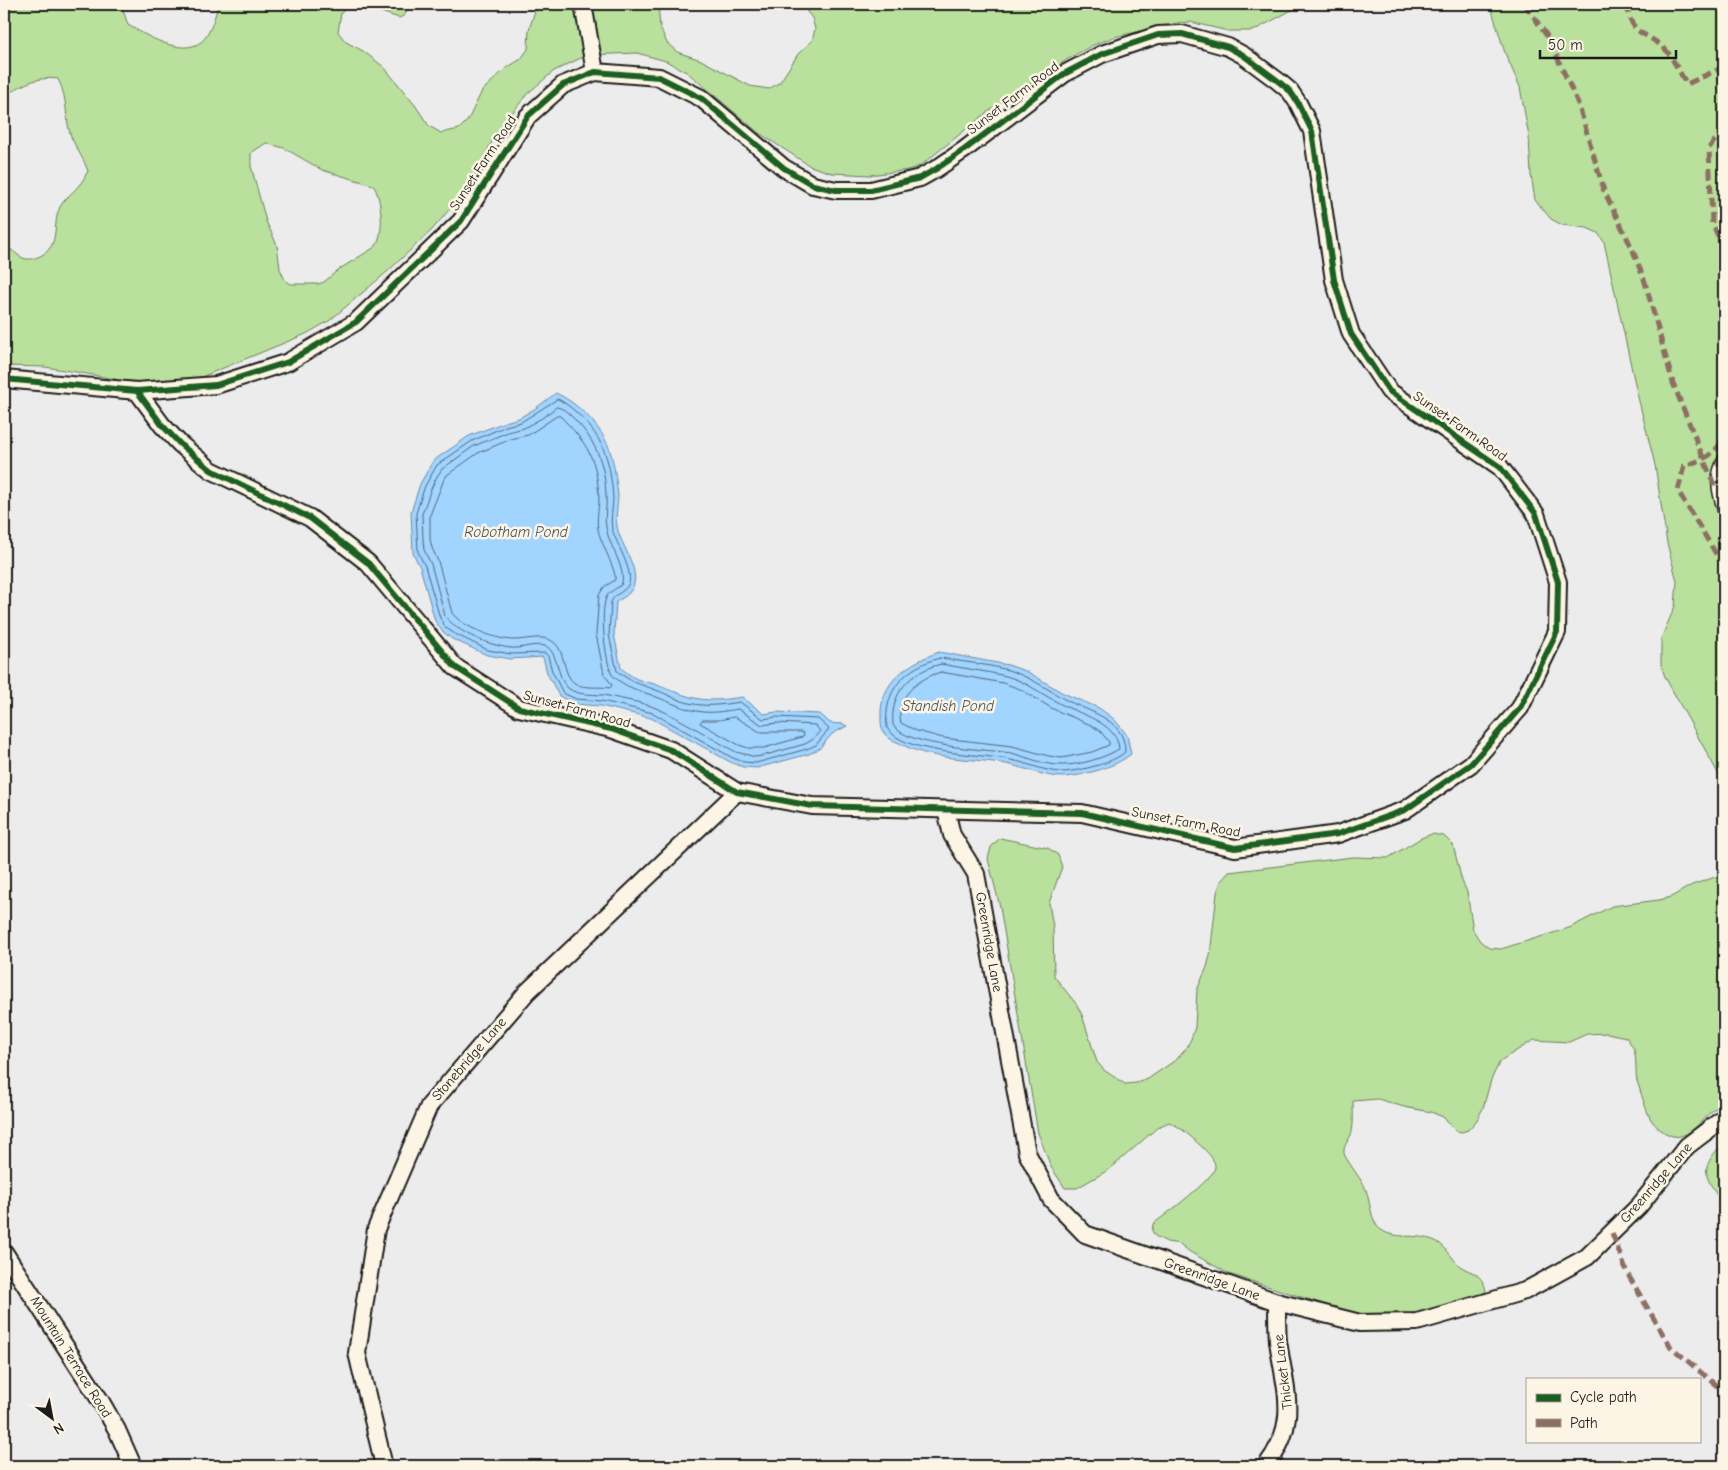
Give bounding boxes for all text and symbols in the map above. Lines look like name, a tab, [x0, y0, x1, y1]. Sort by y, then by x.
scale bar	[1540, 28, 1677, 60]
text: 50 m	[1548, 36, 1583, 54]
street label: Sunset Farm Road	[964, 58, 1062, 138]
street label: Sunset Farm Road	[446, 112, 520, 214]
street label: Sunset Farm Road	[1410, 387, 1510, 465]
water label: Robotham Pond	[464, 523, 569, 541]
street label: Sunset Farm Road	[521, 686, 633, 732]
water label: Standish Pond	[902, 697, 995, 715]
street label: Sunset Farm Road	[1130, 803, 1242, 841]
street label: Greenridge Lane	[972, 891, 1006, 993]
street label: Stonebridge Lane	[428, 1014, 510, 1104]
street label: Greenridge Lane	[1616, 1139, 1696, 1227]
street label: Greenridge Lane	[1162, 1254, 1262, 1304]
street label: Mountain Terrace Road	[27, 1293, 115, 1421]
street label: Thicket Lane	[1270, 1333, 1296, 1411]
legend	[1526, 1378, 1700, 1442]
text: Cycle path	[1570, 1388, 1637, 1406]
north arrow	[28, 1392, 78, 1442]
text: Path	[1570, 1414, 1598, 1432]
text: N	[50, 1419, 67, 1438]

